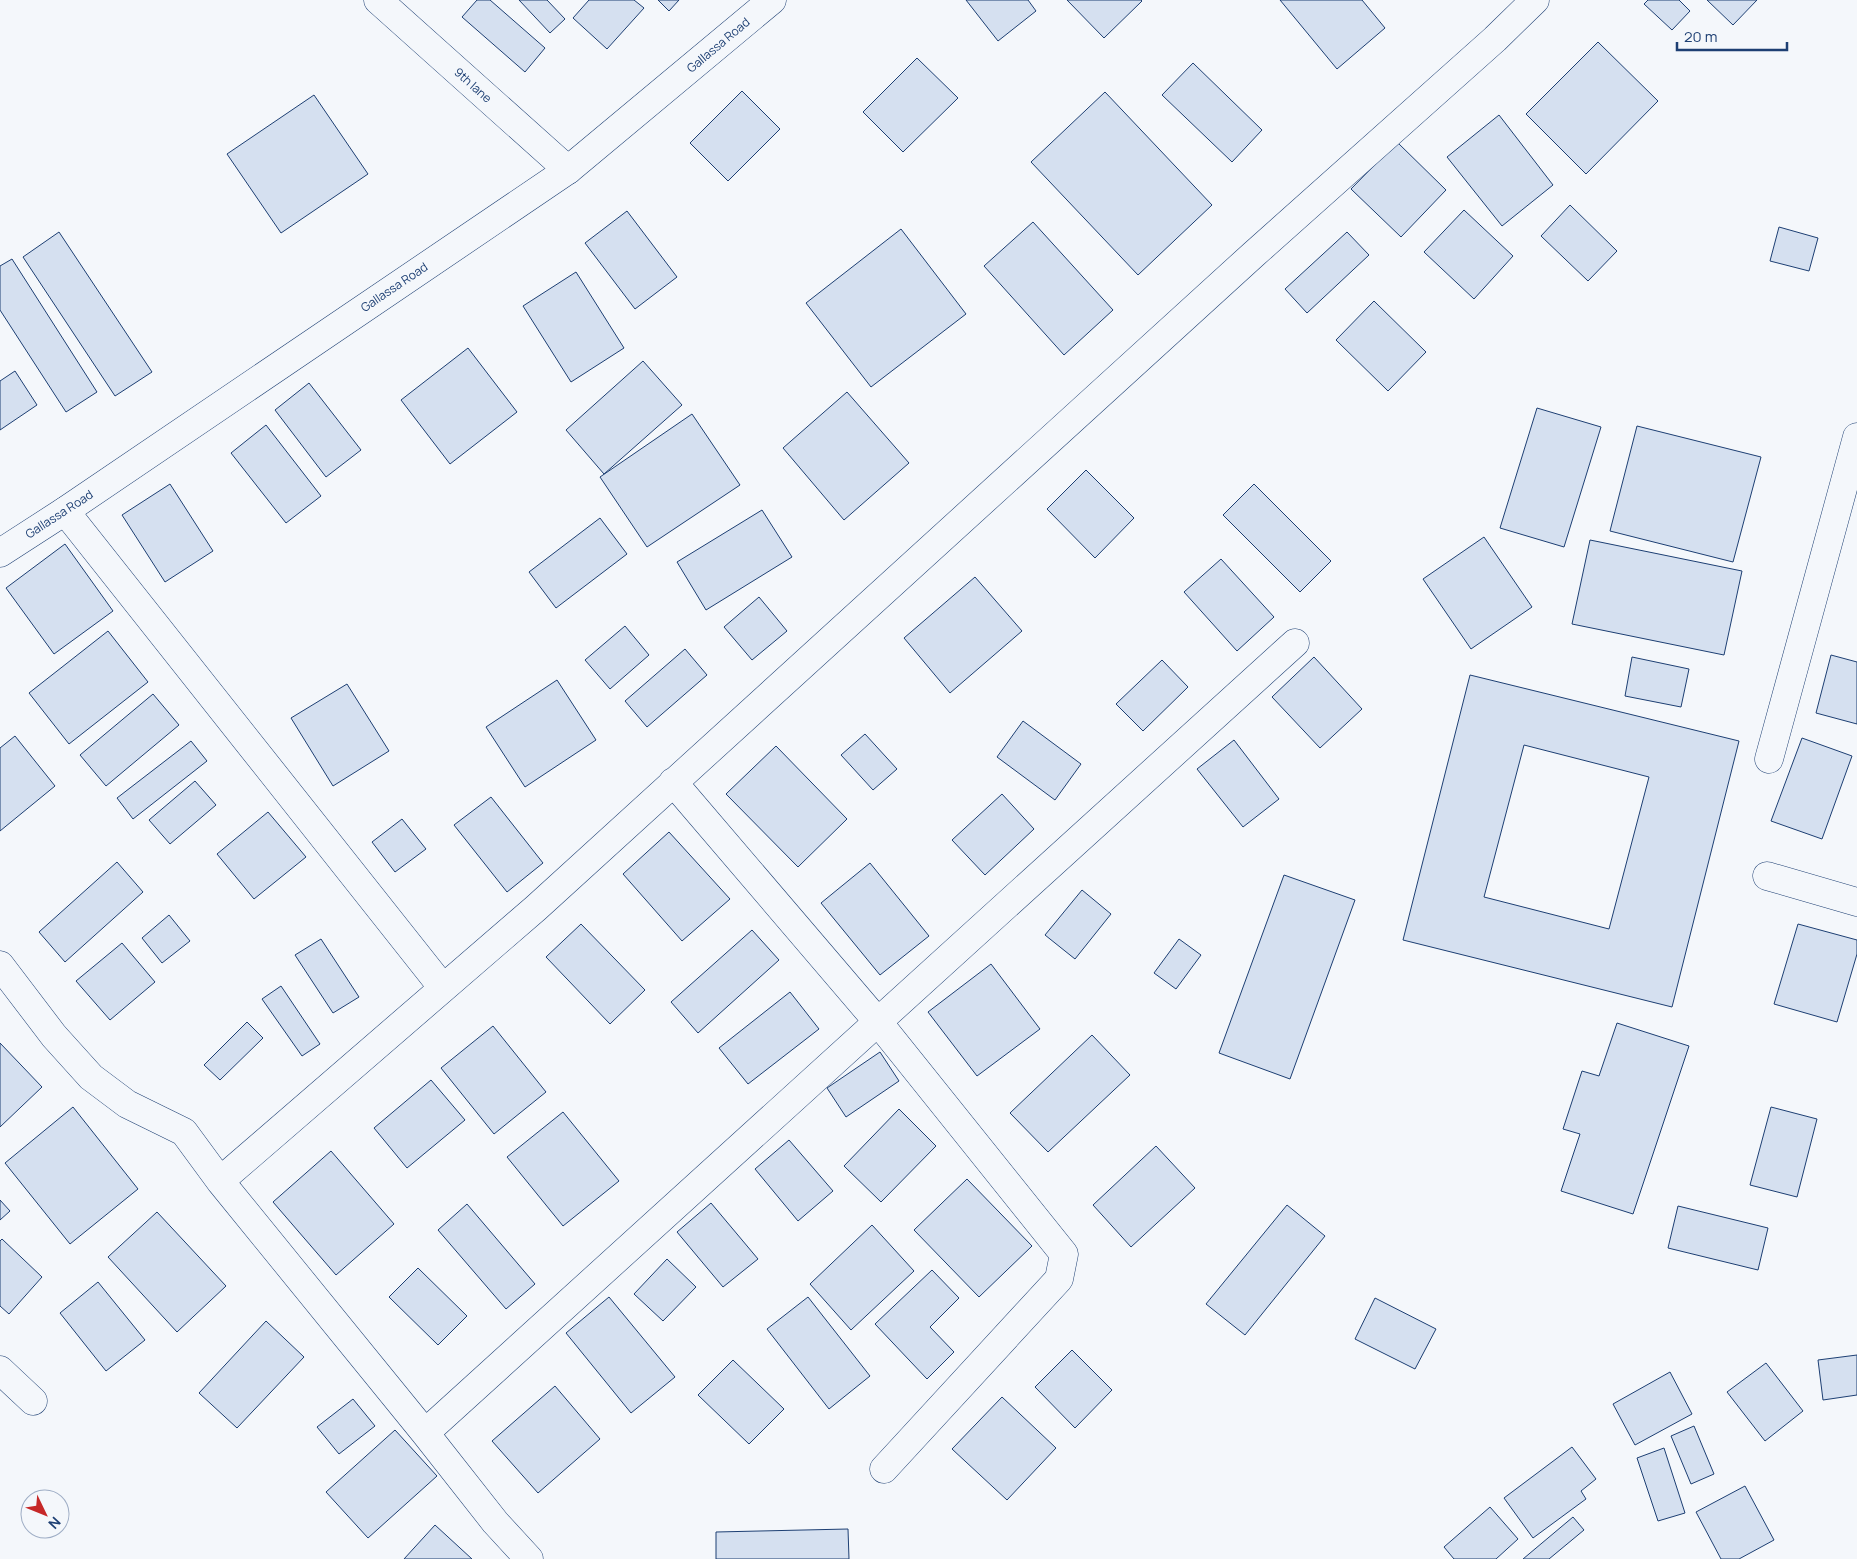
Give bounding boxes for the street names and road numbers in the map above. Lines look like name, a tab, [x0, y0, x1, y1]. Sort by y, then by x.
street label: Gallassa Road	[683, 14, 753, 76]
street label: 9th lane	[450, 64, 496, 106]
street label: Gallassa Road	[357, 258, 431, 316]
street label: Gallassa Road	[22, 486, 96, 542]

